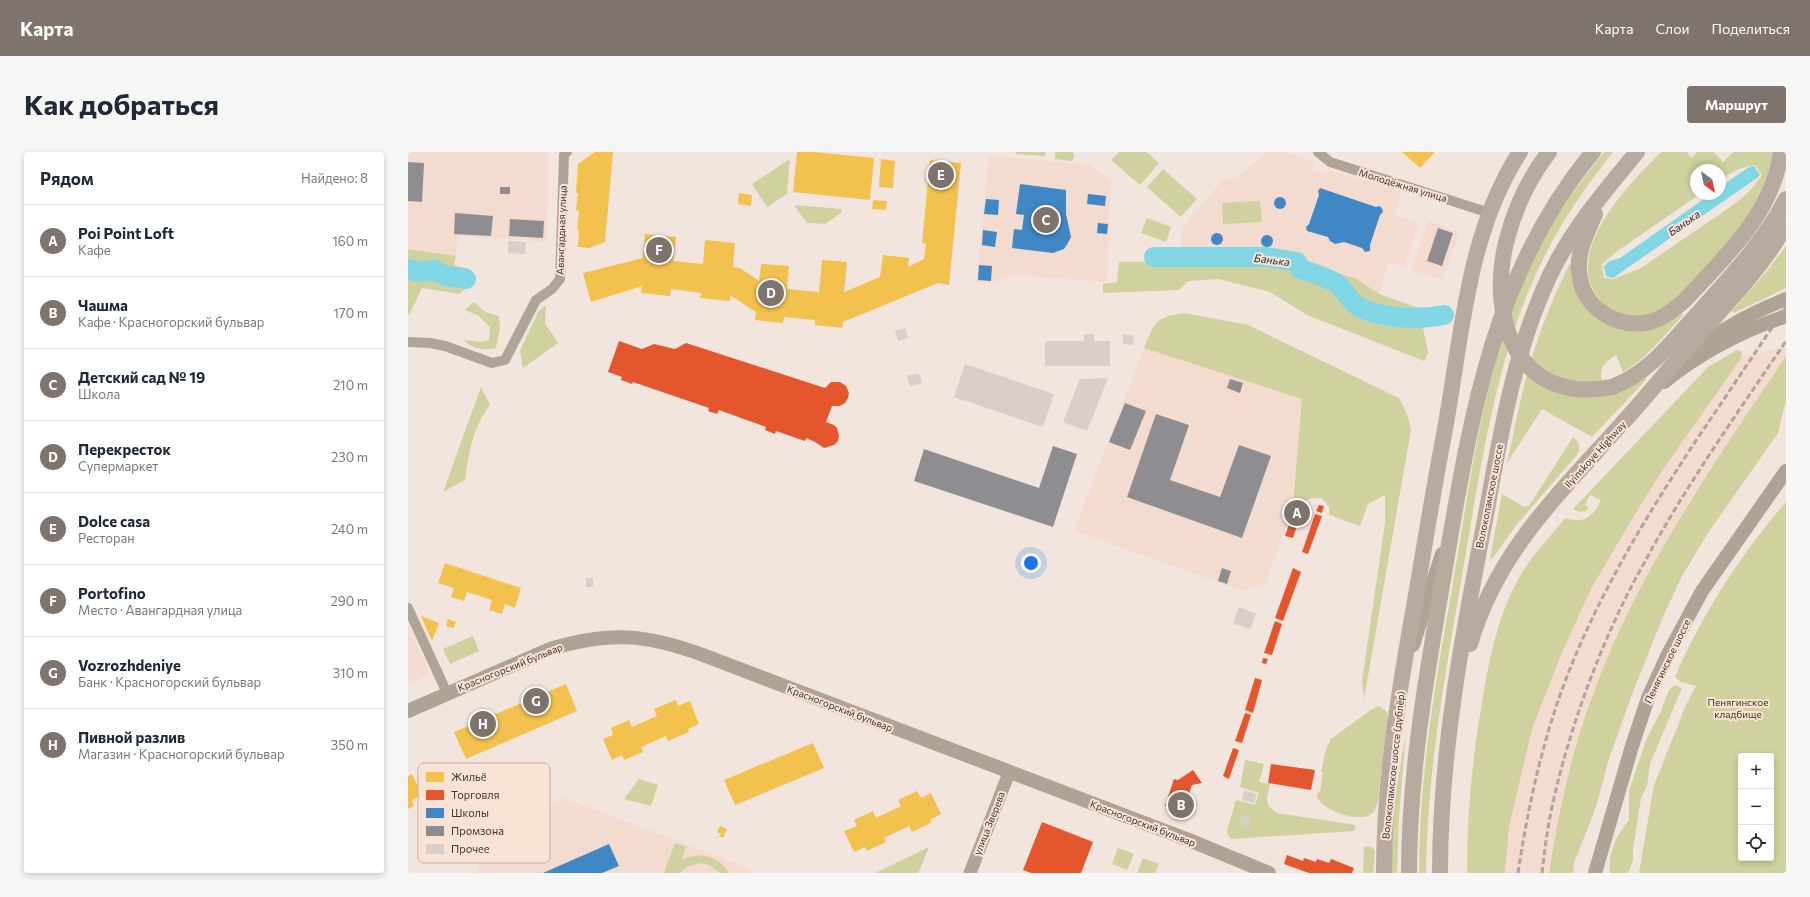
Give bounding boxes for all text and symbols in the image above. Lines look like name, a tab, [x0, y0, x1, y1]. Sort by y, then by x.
text: Карта	[20, 17, 73, 40]
text: Карта	[1595, 20, 1633, 37]
text: Слои	[1655, 20, 1690, 37]
text: Поделиться	[1712, 20, 1790, 37]
button: Маршрут	[1687, 86, 1786, 123]
text: Как добраться	[24, 87, 219, 121]
pin: E	[928, 160, 954, 190]
north arrow	[1690, 164, 1726, 200]
street label: Молодёжная улица	[1357, 166, 1449, 204]
text: Рядом	[40, 168, 94, 189]
text: Найдено: 8	[301, 170, 368, 186]
street label: Авангардная улица	[553, 185, 569, 275]
pin: C	[1033, 205, 1059, 235]
water label: Банька	[1665, 207, 1702, 238]
text: Poi Point Loft	[78, 224, 174, 242]
text: A	[48, 233, 58, 249]
text: 160 m	[332, 233, 368, 249]
pin: F	[646, 235, 672, 265]
text: Кафе	[78, 242, 111, 258]
water label: Банька	[1253, 251, 1291, 268]
pin: D	[758, 278, 784, 308]
text: Чашма	[78, 296, 128, 314]
text: B	[49, 305, 57, 321]
text: 170 m	[333, 305, 368, 321]
text: Кафе · Красногорский бульвар	[78, 314, 264, 330]
text: Детский сад № 19	[78, 368, 205, 386]
text: C	[49, 377, 57, 393]
text: 210 m	[333, 377, 368, 393]
text: Школа	[78, 386, 120, 402]
street label: Ilyinskoye Highway	[1562, 418, 1628, 490]
text: Перекресток	[78, 440, 171, 458]
street label: Волоколамское шоссе	[1473, 443, 1505, 549]
text: D	[48, 449, 58, 465]
text: 230 m	[331, 449, 368, 465]
text: Супермаркет	[78, 458, 158, 474]
pin: A	[1284, 498, 1310, 528]
text: Dolce casa	[78, 512, 150, 530]
text: E	[49, 521, 57, 537]
text: 240 m	[331, 521, 368, 537]
text: Ресторан	[78, 530, 135, 546]
your location	[1021, 553, 1041, 573]
text: Portofino	[78, 584, 146, 602]
text: F	[49, 593, 57, 609]
text: 290 m	[331, 593, 368, 609]
text: Место · Авангардная улица	[78, 602, 242, 618]
street label: Пенягинское шоссе	[1641, 617, 1693, 705]
street label: Красногорский бульвар	[456, 640, 564, 694]
text: Vozrozhdeniye	[78, 656, 181, 674]
text: G	[48, 665, 58, 681]
text: 310 m	[333, 665, 368, 681]
text: Банк · Красногорский бульвар	[78, 674, 261, 690]
street label: Красногорский бульвар	[785, 682, 895, 734]
pin: G	[523, 686, 549, 716]
street label: Волоколамское шоссе (дублёр)	[1379, 690, 1407, 840]
park label: Пенягинское кладбище	[1708, 696, 1768, 720]
pin: H	[470, 709, 496, 739]
text: Пивной разлив	[78, 728, 185, 746]
text: H	[48, 737, 58, 753]
text: 350 m	[331, 737, 368, 753]
text: Магазин · Красногорский бульвар	[78, 746, 284, 762]
map controls	[1738, 753, 1774, 861]
button: +	[1738, 753, 1774, 789]
legend	[418, 763, 550, 863]
text: Жильё	[451, 770, 487, 783]
text: Торговля	[451, 788, 500, 801]
button: −	[1738, 789, 1774, 825]
street label: улица Зверева	[971, 790, 1007, 856]
pin: B	[1168, 790, 1194, 820]
street label: Красногорский бульвар	[1088, 797, 1198, 849]
text: Школы	[451, 806, 489, 819]
text: Промзона	[451, 824, 504, 837]
button: locate	[1738, 825, 1774, 861]
text: Прочее	[451, 842, 490, 855]

